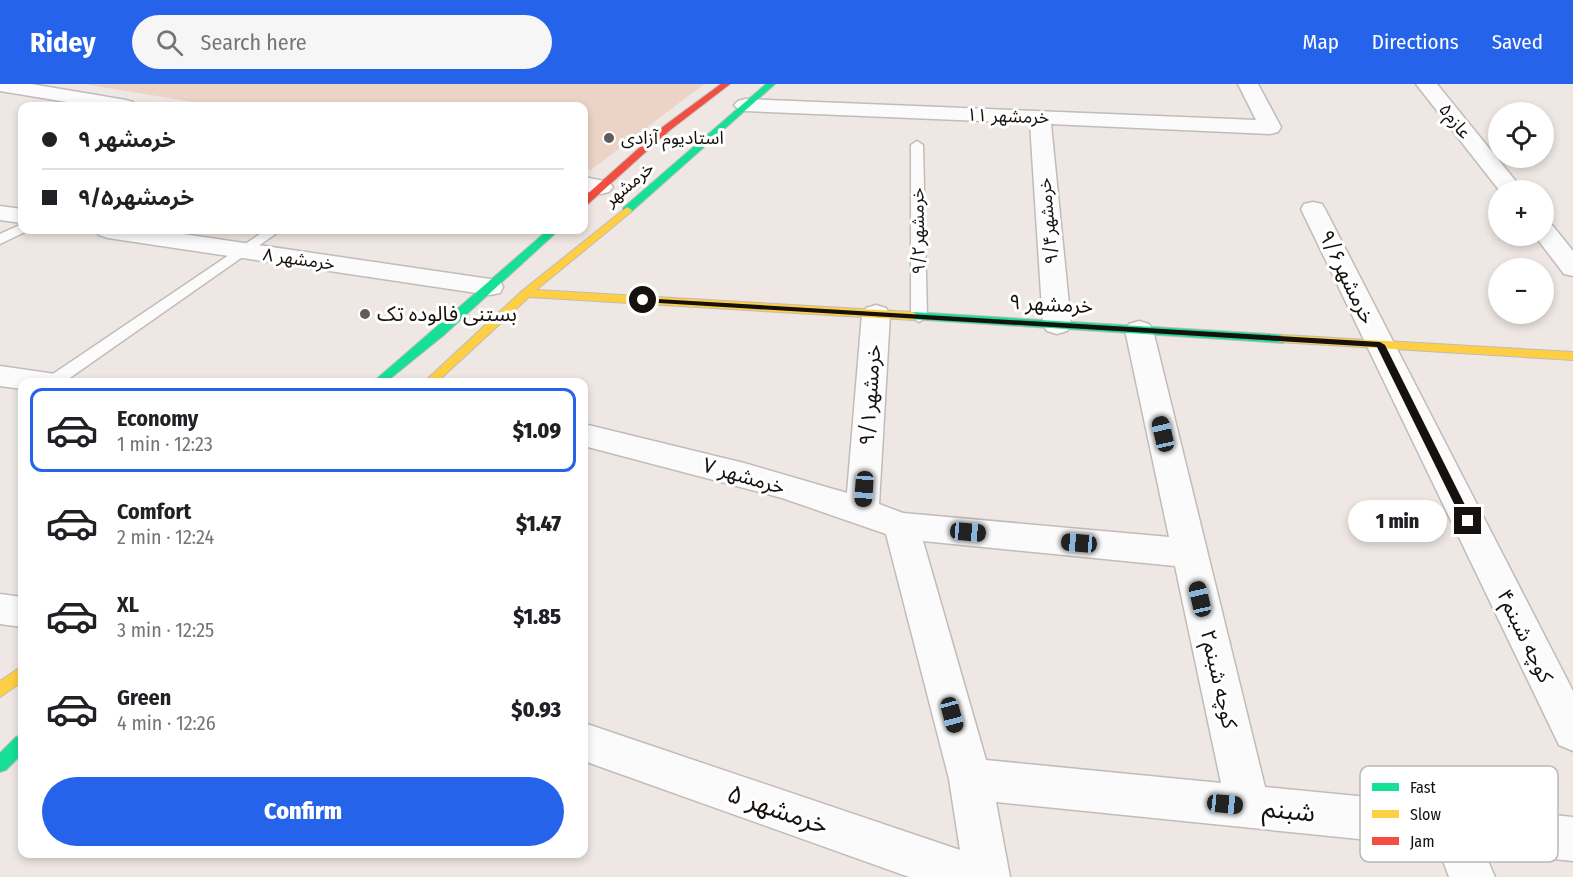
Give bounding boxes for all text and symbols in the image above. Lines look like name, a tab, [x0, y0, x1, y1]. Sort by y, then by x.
search box	[132, 15, 552, 69]
text: Ridey	[30, 26, 96, 59]
icon: search	[153, 26, 186, 59]
text: Search here	[201, 29, 307, 56]
text: Map	[1302, 29, 1339, 55]
text: Directions	[1372, 29, 1459, 55]
text: Saved	[1492, 29, 1543, 55]
street label: عازم۵	[1432, 99, 1476, 145]
map controls	[1488, 102, 1554, 324]
button: locate	[1488, 102, 1554, 168]
street label: خرمشهر ۱۱	[966, 104, 1050, 128]
text: خرمشهر ۹	[78, 126, 176, 153]
place label: استادیوم آزادی	[621, 127, 724, 152]
marker: استادیوم آزادی	[602, 131, 616, 145]
street label: خرمشهر	[599, 157, 658, 212]
street label: خرمشهر۹/۴	[1033, 177, 1063, 265]
button: +	[1488, 180, 1554, 246]
text: خرمشهر۹/۵	[78, 184, 194, 211]
street label: خرمشهر۹/۲	[906, 187, 930, 275]
street label: خرمشهر۹/۶	[1313, 226, 1381, 328]
street label: خرمشهر ۸	[262, 243, 336, 275]
button: −	[1488, 258, 1554, 324]
route start	[629, 286, 656, 313]
street label: خرمشهر ۹	[1008, 289, 1094, 319]
place label: بستنی فالوده تک	[377, 301, 517, 327]
marker: بستنی فالوده تک	[358, 307, 372, 321]
street label: خرمشهر۹/۱	[853, 343, 887, 447]
icon: car	[45, 403, 99, 457]
text: Economy	[117, 405, 198, 432]
car	[1150, 414, 1176, 454]
text: $1.09	[513, 417, 561, 444]
text: 1 min · 12:23	[117, 432, 213, 456]
street label: خرمشهر ۷	[700, 452, 788, 500]
car	[854, 470, 874, 508]
icon: car	[45, 496, 99, 550]
text: Comfort	[117, 498, 191, 525]
callout: 1 min	[1348, 500, 1447, 542]
route end	[1454, 507, 1481, 534]
text: 1 min	[1376, 509, 1419, 533]
text: $1.47	[516, 510, 561, 537]
car	[949, 521, 987, 543]
text: 2 min · 12:24	[117, 525, 214, 549]
car	[1060, 532, 1098, 554]
car	[1187, 579, 1213, 619]
street label: کوچه شبنم۴	[1489, 585, 1559, 688]
icon: car	[45, 589, 99, 643]
text: XL	[117, 591, 139, 618]
text: $1.85	[513, 603, 561, 630]
text: 3 min · 12:25	[117, 618, 214, 642]
street label: کوچه شبنم۲	[1193, 627, 1243, 732]
icon: car	[45, 682, 99, 736]
text: Green	[117, 684, 171, 711]
car	[939, 695, 965, 735]
text: $0.93	[511, 696, 561, 723]
text: 4 min · 12:26	[117, 711, 216, 735]
legend	[1360, 766, 1558, 862]
button: Confirm	[42, 777, 564, 846]
street label: خرمشهر ۵	[723, 778, 832, 841]
text: Fast	[1410, 778, 1437, 797]
street label: شبنم	[1261, 792, 1317, 833]
car	[1206, 793, 1244, 815]
text: Slow	[1410, 805, 1441, 824]
text: Jam	[1410, 832, 1435, 851]

